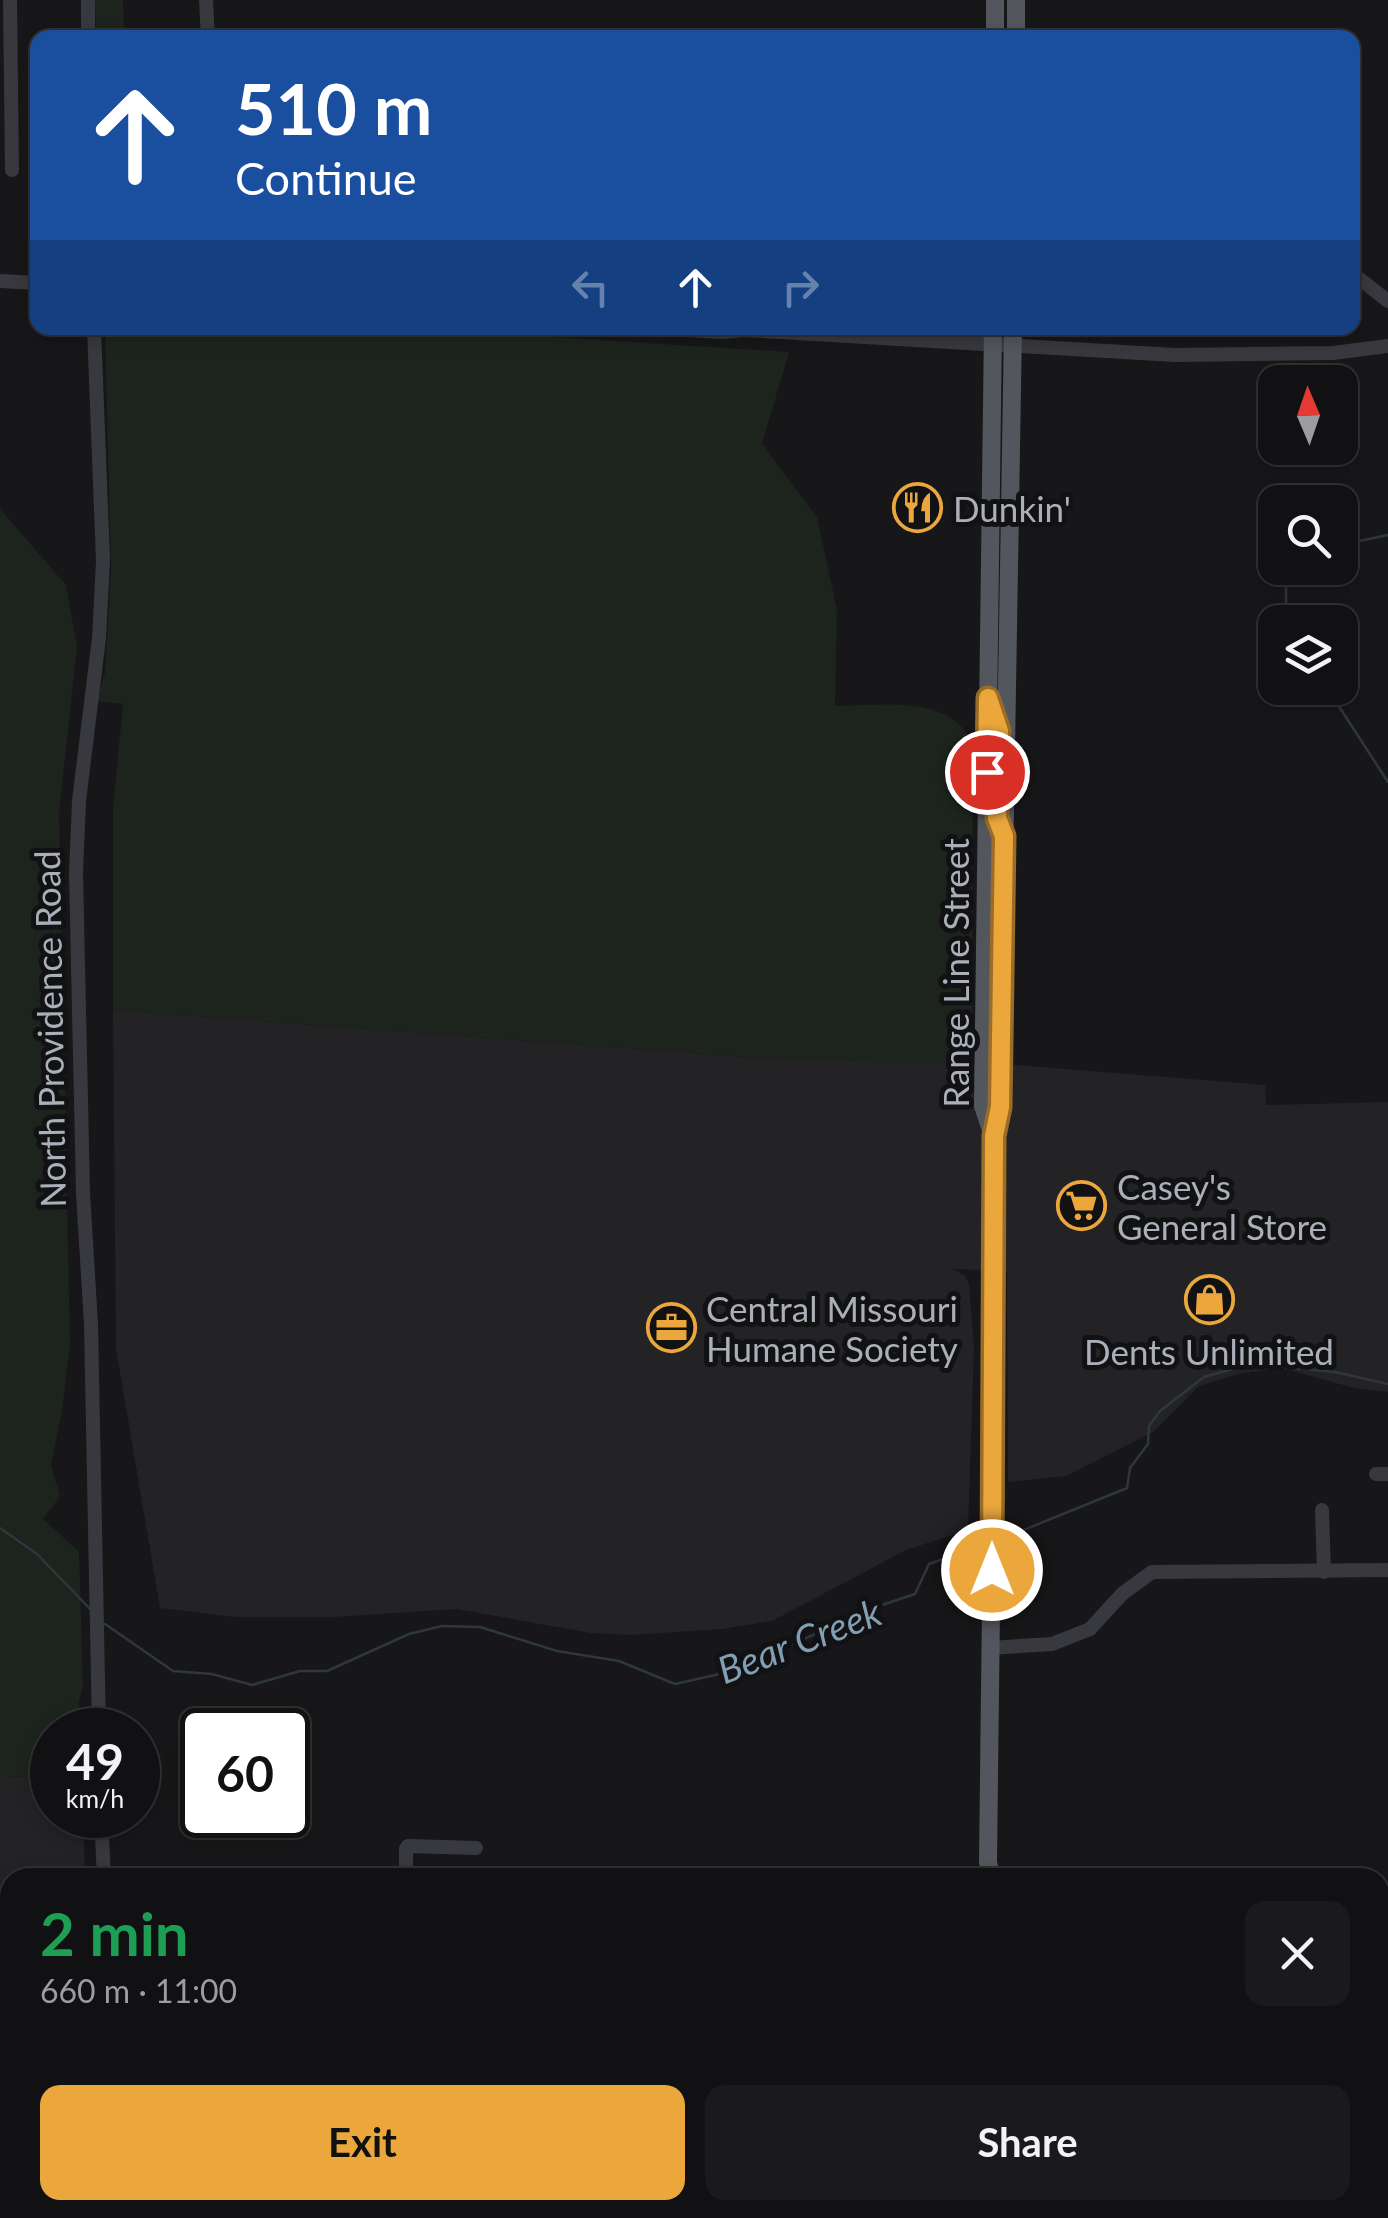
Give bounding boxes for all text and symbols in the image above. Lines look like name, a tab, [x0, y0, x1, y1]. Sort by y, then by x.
text: 510 m	[235, 66, 432, 150]
icon: ahead	[70, 70, 200, 200]
text: Continue	[235, 151, 417, 205]
icon: left	[563, 260, 618, 315]
icon: ahead	[668, 260, 723, 315]
icon: right	[773, 260, 828, 315]
north arrow	[1258, 365, 1358, 465]
map controls	[1258, 365, 1358, 705]
restaurant icon: Dunkin'	[892, 482, 944, 534]
button: search	[1258, 485, 1358, 585]
place label: Dunkin'	[953, 487, 1071, 529]
button: layers	[1258, 605, 1358, 705]
pin	[945, 730, 1030, 815]
icon: arrive	[960, 745, 1015, 800]
street label: Range Line Street	[934, 838, 976, 1108]
street label: North Providence Road	[25, 850, 73, 1208]
place label: Casey's General Store	[1117, 1165, 1327, 1247]
supermarket icon: Casey's General Store	[1056, 1180, 1108, 1232]
shop icon: Dents Unlimited	[1183, 1273, 1235, 1325]
place label: Central Missouri Humane Society	[706, 1287, 958, 1369]
office icon: Central Missouri Humane Society	[645, 1302, 697, 1354]
place label: Dents Unlimited	[1084, 1330, 1334, 1372]
position arrow	[940, 1518, 1044, 1622]
water label: Bear Creek	[711, 1587, 888, 1692]
speed limit sign: 60	[180, 1708, 310, 1838]
text: 49	[66, 1731, 124, 1791]
text: km/h	[66, 1783, 124, 1813]
text: 2 min	[40, 1897, 189, 1969]
button: close	[1245, 1901, 1350, 2006]
text: 660 m · 11:00	[40, 1971, 237, 2010]
button: Exit	[40, 2085, 685, 2200]
button: Share	[705, 2085, 1350, 2200]

